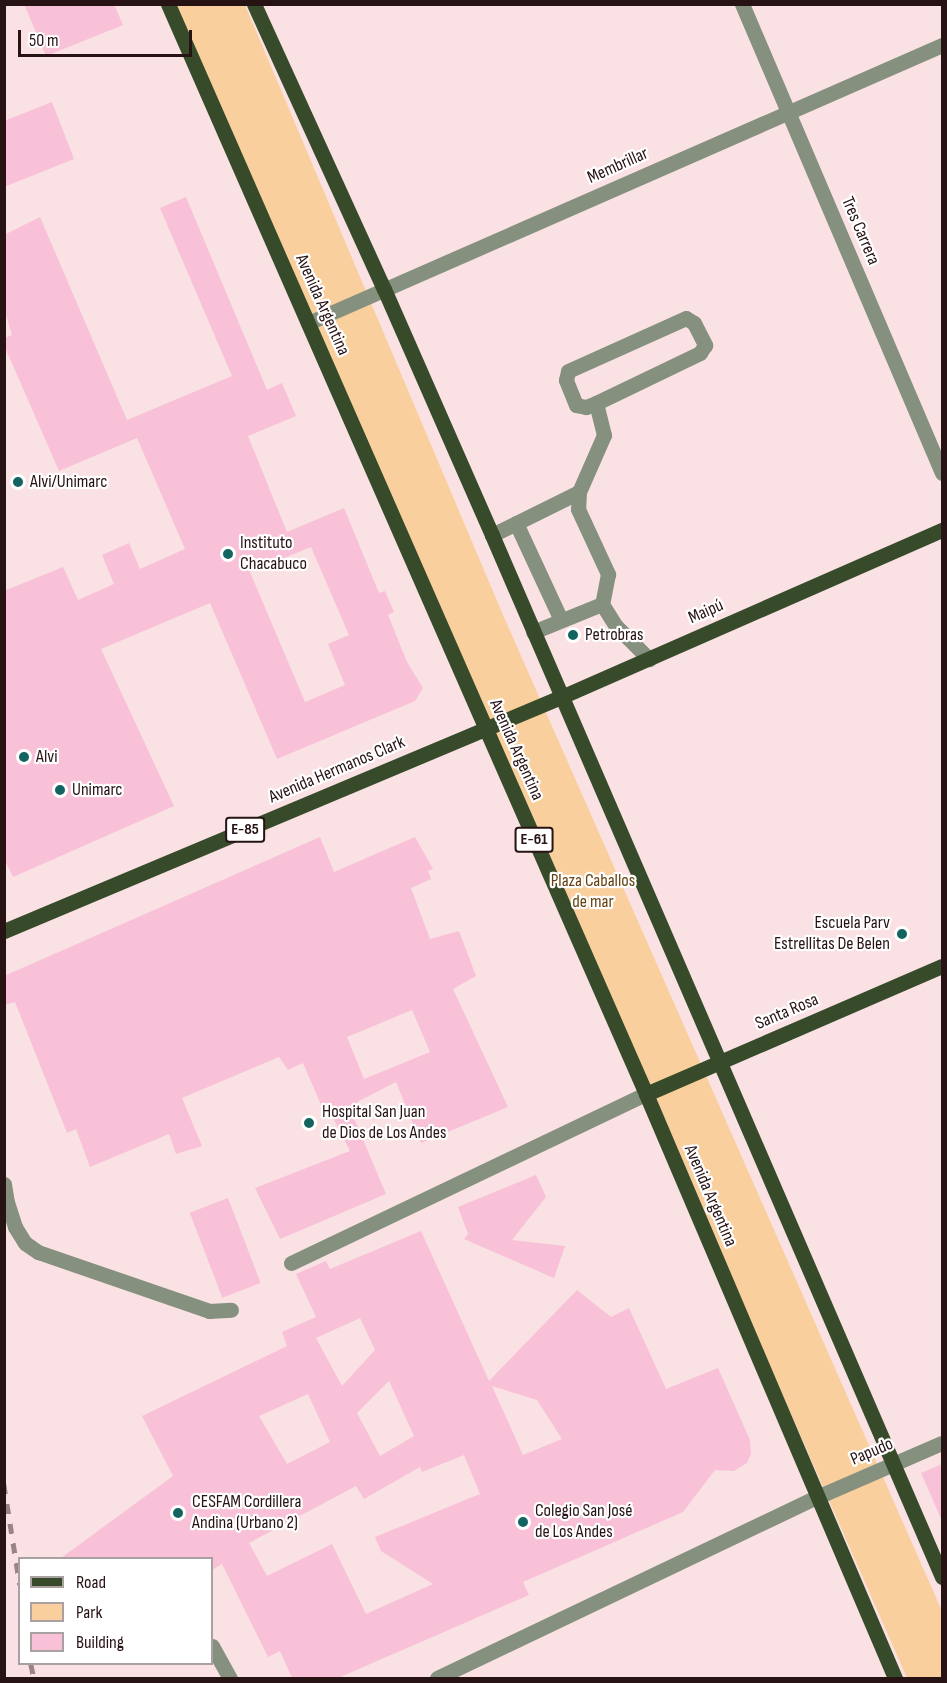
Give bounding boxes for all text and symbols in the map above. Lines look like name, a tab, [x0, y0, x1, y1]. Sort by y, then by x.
scale bar	[21, 18, 195, 56]
text: 50 m	[29, 30, 59, 51]
street label: Membrillar	[584, 143, 652, 189]
street label: Tres Carrera	[836, 194, 884, 268]
street label: Avenida Argentina	[290, 251, 354, 359]
place label: Alvi/Unimarc	[30, 471, 107, 493]
marker: Alvi/Unimarc	[11, 475, 25, 489]
place label: Instituto Chacabuco	[240, 533, 307, 576]
marker: Instituto Chacabuco	[221, 547, 235, 561]
street label: Maipú	[685, 595, 727, 629]
place label: Petrobras	[585, 624, 643, 646]
marker: Petrobras	[566, 628, 580, 642]
street label: Avenida Argentina	[484, 696, 548, 804]
street label: Avenida Hermanos Clark	[266, 732, 408, 808]
place label: Alvi	[36, 746, 58, 768]
marker: Alvi	[17, 750, 31, 764]
place label: Unimarc	[72, 779, 123, 801]
marker: Unimarc	[53, 783, 67, 797]
road number: E-85	[224, 817, 266, 843]
road number: E-61	[514, 827, 554, 853]
park label: Plaza Caballos de mar	[551, 871, 635, 914]
place label: Escuela Parv Estrellitas De Belen	[774, 913, 890, 956]
marker: Escuela Parv Estrellitas De Belen	[895, 927, 909, 941]
street label: Santa Rosa	[752, 989, 822, 1035]
place label: Hospital San Juan de Dios de Los Andes	[322, 1102, 446, 1144]
marker: Hospital San Juan de Dios de Los Andes	[300, 1114, 318, 1132]
street label: Avenida Argentina	[679, 1142, 741, 1250]
street label: Papudo	[847, 1433, 897, 1471]
place label: CESFAM Cordillera Andina (Urbano 2)	[192, 1492, 301, 1534]
place label: Colegio San José de Los Andes	[535, 1501, 633, 1544]
marker: CESFAM Cordillera Andina (Urbano 2)	[169, 1504, 187, 1522]
marker: Colegio San José de Los Andes	[516, 1515, 530, 1529]
legend	[18, 1557, 213, 1665]
text: Road	[76, 1572, 106, 1593]
text: Park	[76, 1602, 102, 1623]
text: Building	[76, 1632, 124, 1653]

